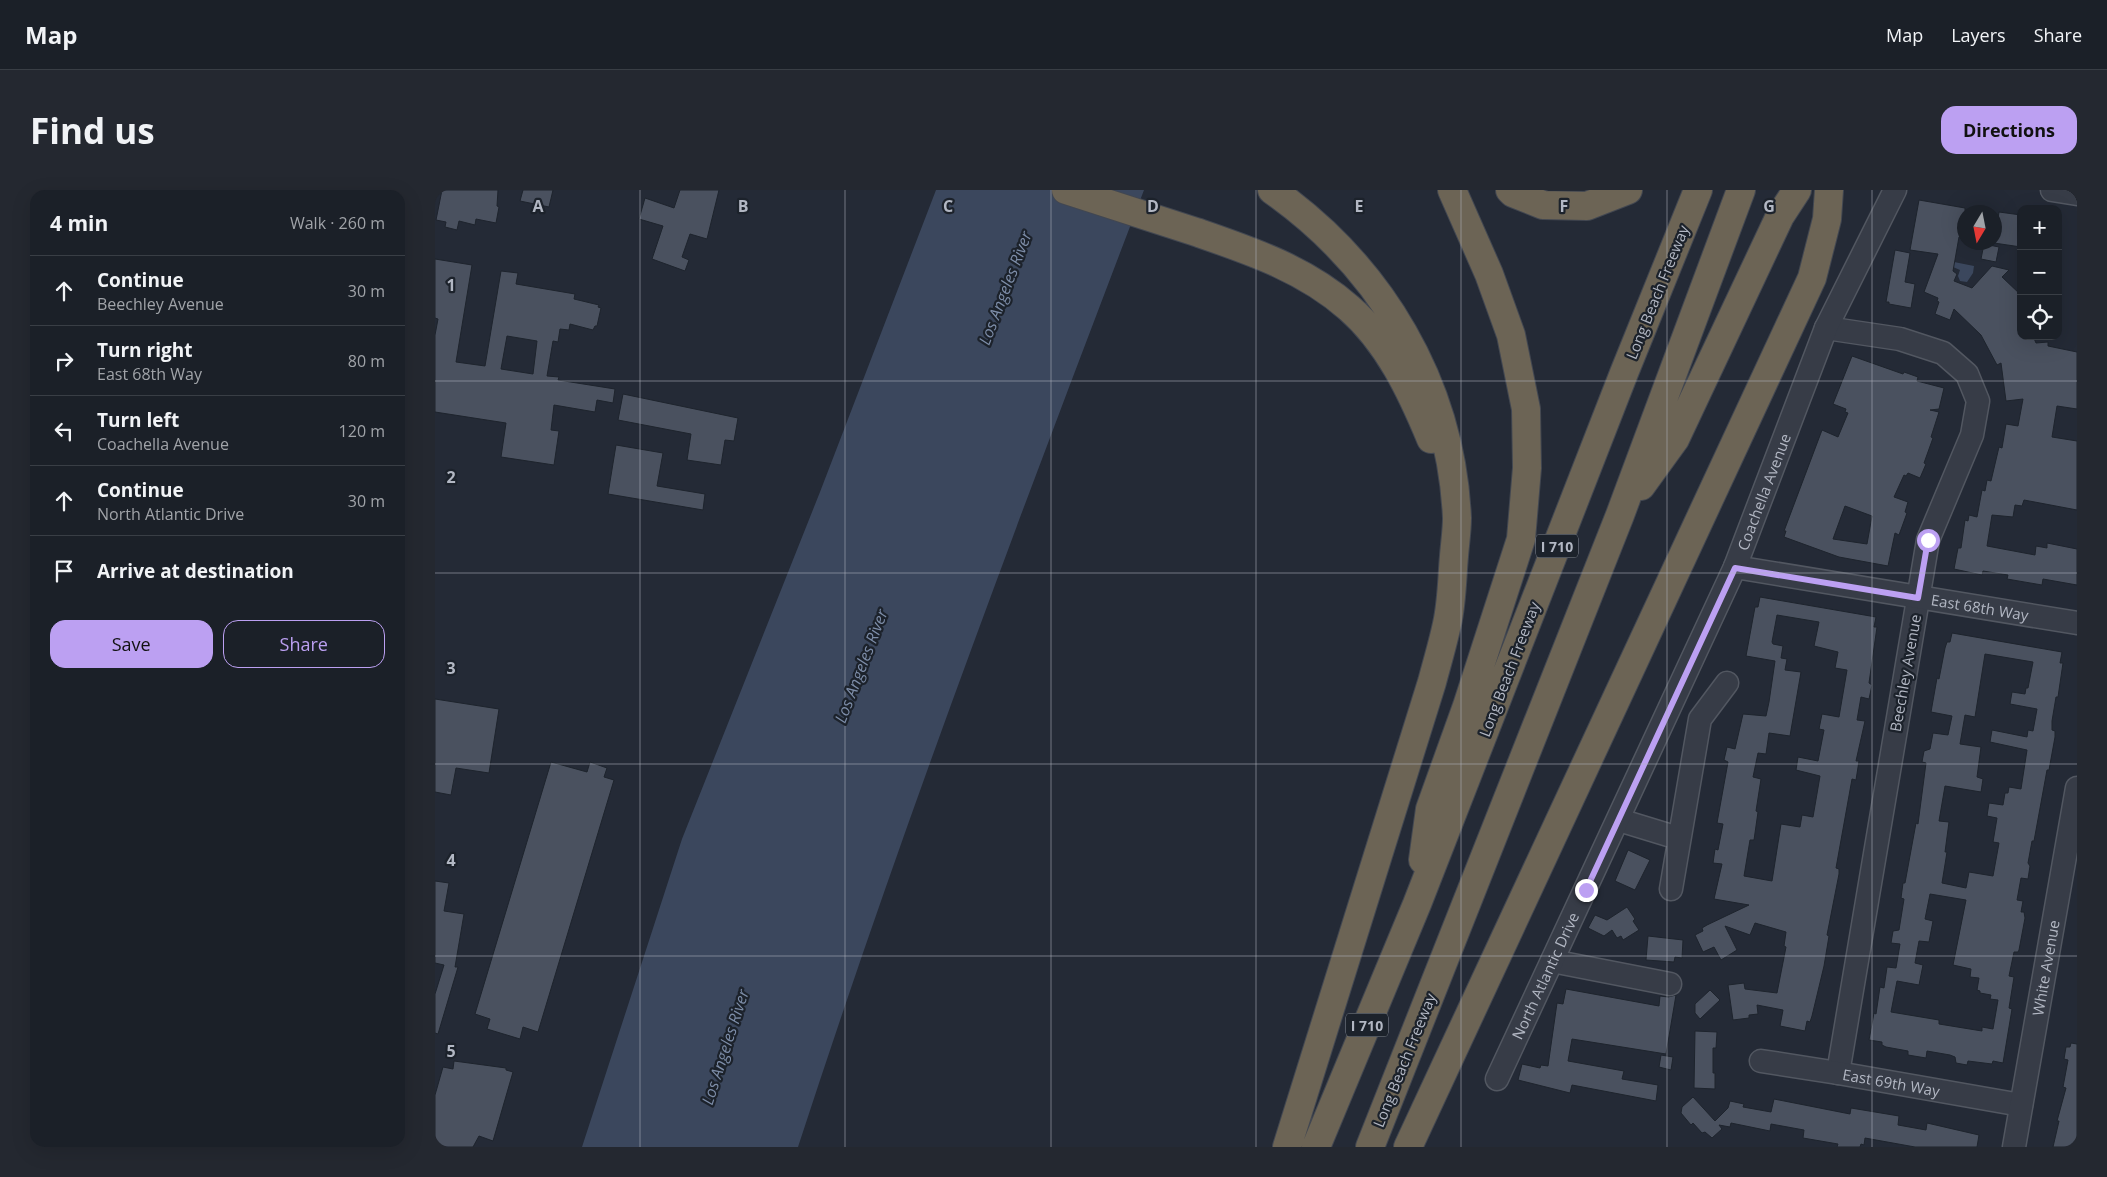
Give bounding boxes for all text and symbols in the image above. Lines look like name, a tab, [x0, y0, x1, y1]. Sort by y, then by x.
text: Map	[25, 18, 77, 51]
text: Map	[1886, 23, 1923, 47]
text: Layers	[1951, 23, 2006, 47]
text: Share	[2034, 23, 2082, 47]
button: Directions	[1941, 106, 2077, 154]
text: Find us	[30, 107, 155, 154]
text: A	[532, 195, 544, 217]
text: B	[738, 195, 748, 217]
text: C	[943, 195, 953, 217]
text: D	[1147, 195, 1159, 217]
text: E	[1355, 195, 1364, 217]
text: F	[1560, 195, 1568, 217]
text: G	[1763, 195, 1775, 217]
north arrow	[1957, 205, 2002, 250]
map controls	[2017, 205, 2062, 340]
button: +	[2017, 205, 2062, 250]
text: 4 min	[50, 209, 108, 237]
text: Walk · 260 m	[290, 212, 385, 234]
street label: Long Beach Freeway	[1621, 222, 1693, 362]
water label: Los Angeles River	[973, 227, 1037, 348]
button: −	[2017, 250, 2062, 295]
text: Continue	[97, 267, 184, 293]
text: 1	[446, 274, 456, 296]
icon: ahead	[50, 277, 78, 305]
text: 30 m	[348, 280, 385, 302]
text: Beechley Avenue	[97, 293, 224, 315]
button: locate	[2017, 295, 2062, 340]
text: Turn right	[97, 337, 192, 363]
icon: right	[50, 347, 78, 375]
text: 80 m	[348, 350, 385, 372]
text: East 68th Way	[97, 363, 202, 385]
text: Turn left	[97, 407, 179, 433]
icon: left	[50, 417, 78, 445]
text: 120 m	[339, 420, 385, 442]
street label: Coachella Avenue	[1732, 430, 1795, 553]
text: Coachella Avenue	[97, 433, 229, 455]
text: 2	[446, 466, 456, 488]
text: Continue	[97, 477, 184, 503]
icon: ahead	[50, 487, 78, 515]
text: 30 m	[348, 490, 385, 512]
text: North Atlantic Drive	[97, 503, 244, 525]
route start	[1917, 529, 1940, 552]
road number: I 710	[1536, 534, 1578, 558]
icon: arrive	[50, 557, 78, 585]
text: Arrive at destination	[97, 558, 294, 584]
street label: East 68th Way	[1930, 589, 2030, 625]
street label: Long Beach Freeway	[1474, 598, 1544, 739]
water label: Los Angeles River	[829, 605, 893, 726]
street label: Beechley Avenue	[1885, 613, 1925, 733]
button: Save	[50, 620, 213, 668]
button: Share	[223, 620, 385, 668]
text: 3	[446, 657, 456, 679]
text: 4	[446, 849, 456, 871]
route end	[1575, 879, 1598, 902]
street label: North Atlantic Drive	[1507, 909, 1583, 1042]
street label: White Avenue	[2027, 918, 2064, 1017]
water label: Los Angeles River	[696, 986, 754, 1108]
street label: Long Beach Freeway	[1368, 990, 1440, 1130]
road number: I 710	[1346, 1014, 1388, 1036]
text: 5	[446, 1040, 456, 1062]
street label: East 69th Way	[1841, 1064, 1942, 1101]

